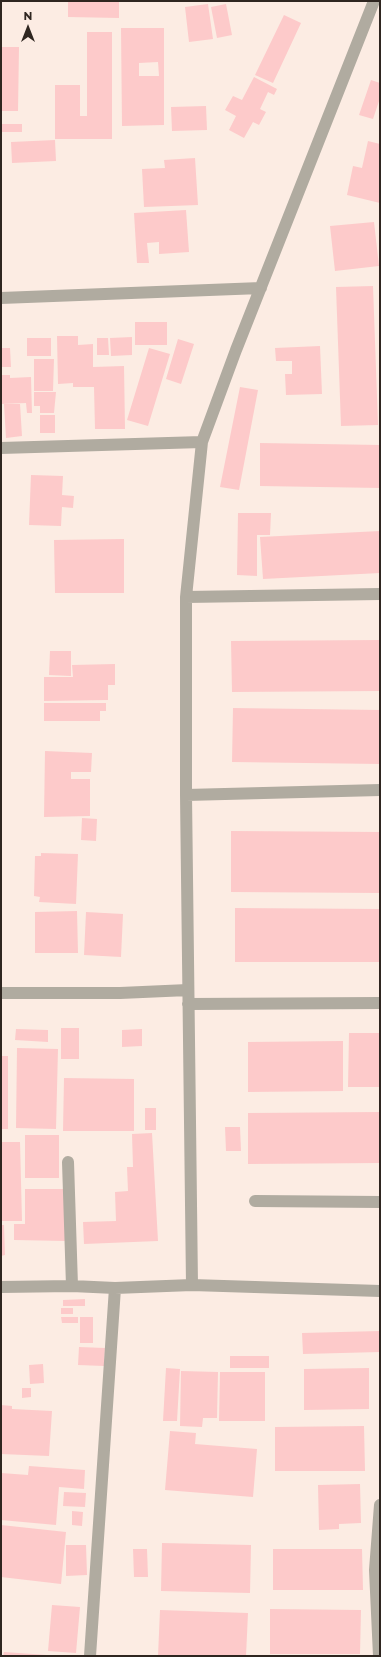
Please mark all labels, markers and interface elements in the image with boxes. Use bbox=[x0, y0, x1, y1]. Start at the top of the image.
north arrow bbox=[8, 8, 48, 48]
text: N bbox=[24, 9, 32, 23]

